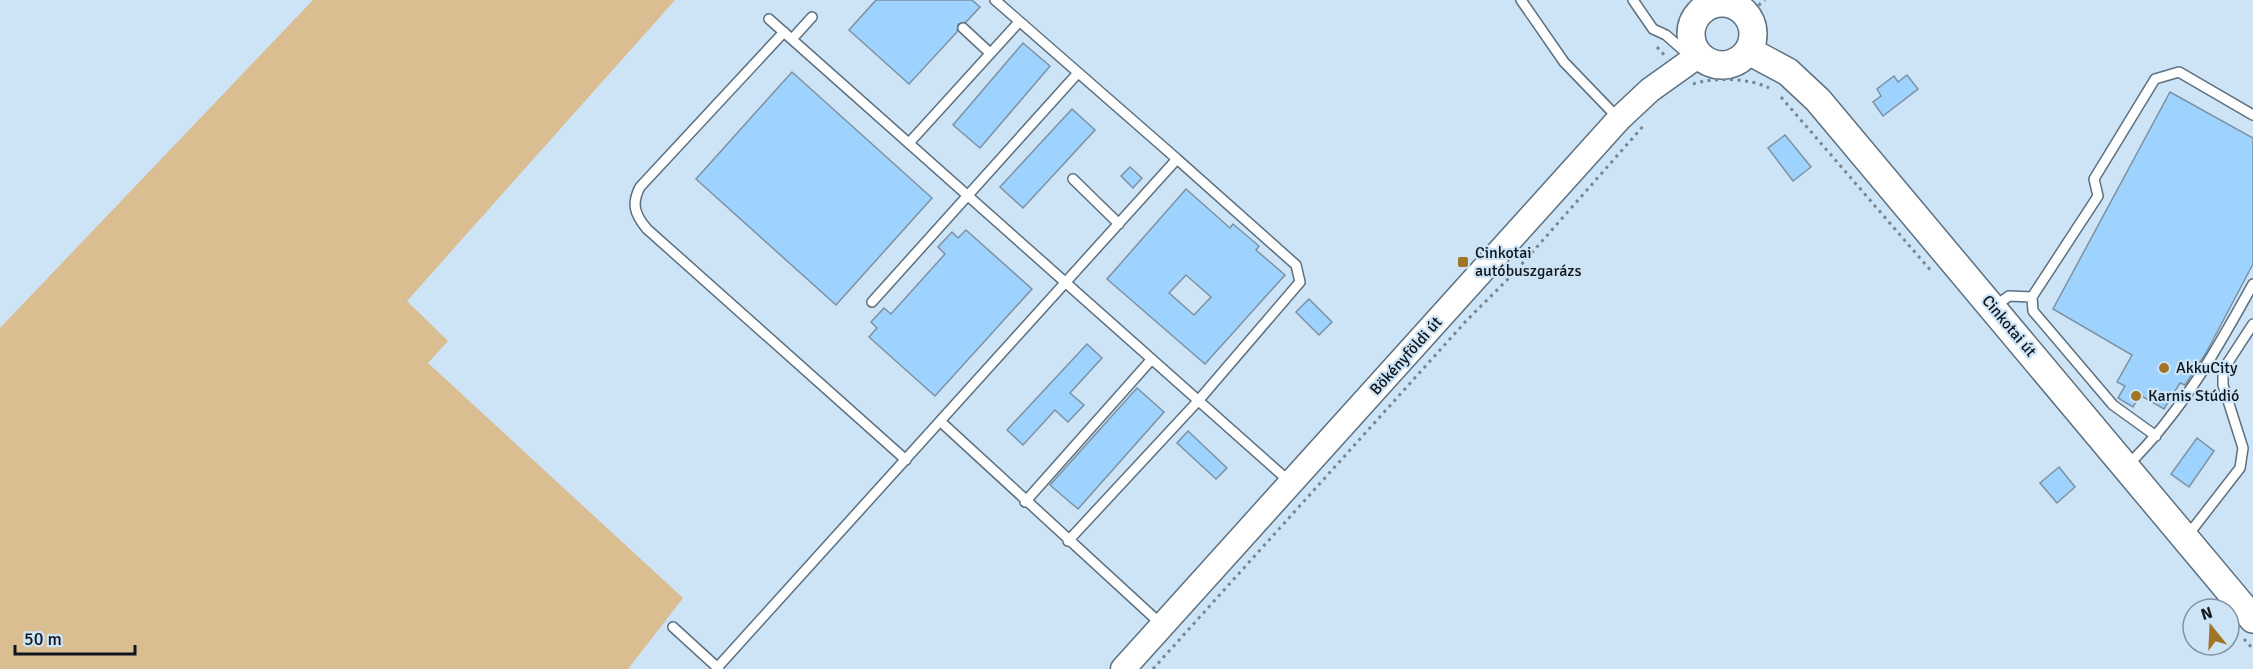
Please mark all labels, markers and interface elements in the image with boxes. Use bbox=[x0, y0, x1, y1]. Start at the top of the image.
place label: Cinkotai autóbuszgarázs bbox=[1475, 243, 1581, 281]
marker: Cinkotai autóbuszgarázs bbox=[1456, 255, 1470, 269]
street label: Cinkotai út bbox=[1977, 291, 2041, 361]
street label: Bökényföldi út bbox=[1366, 312, 1447, 399]
place label: AkkuCity bbox=[2176, 358, 2238, 378]
marker: AkkuCity bbox=[2157, 361, 2171, 375]
place label: Karnis Stúdió bbox=[2148, 386, 2239, 406]
marker: Karnis Stúdió bbox=[2129, 389, 2143, 403]
north arrow bbox=[2181, 597, 2241, 657]
text: N bbox=[2198, 602, 2215, 625]
scale bar bbox=[15, 618, 135, 656]
text: 50 m bbox=[24, 628, 62, 650]

